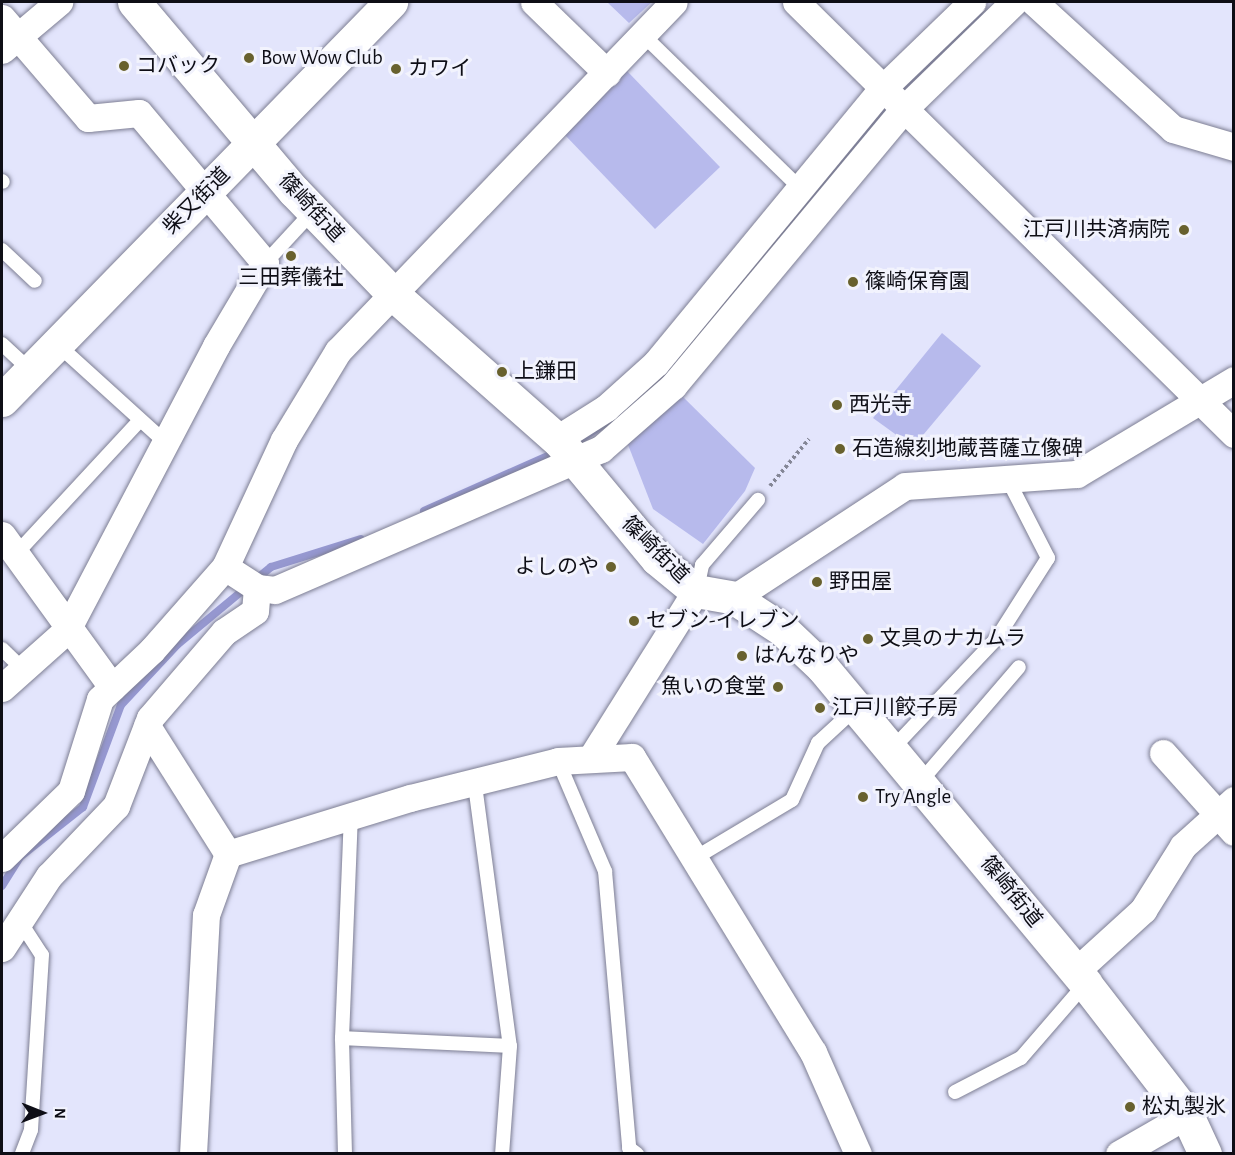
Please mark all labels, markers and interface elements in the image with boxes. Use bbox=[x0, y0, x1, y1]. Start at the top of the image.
place label: Bow Wow Club bbox=[261, 45, 383, 71]
marker: Bow Wow Club bbox=[242, 51, 256, 65]
place label: コバック bbox=[136, 53, 220, 79]
place label: カワイ bbox=[408, 56, 471, 82]
marker: コバック bbox=[117, 59, 131, 73]
marker: カワイ bbox=[389, 62, 403, 76]
street label: 柴又街道 bbox=[158, 162, 236, 240]
street label: 篠崎街道 bbox=[273, 169, 349, 247]
place label: 江戸川共済病院 bbox=[1023, 217, 1170, 243]
marker: 江戸川共済病院 bbox=[1175, 221, 1193, 239]
marker: 三田葬儀社 bbox=[284, 249, 298, 263]
place label: 三田葬儀社 bbox=[239, 265, 343, 291]
place label: 篠崎保育園 bbox=[865, 269, 970, 295]
marker: 篠崎保育園 bbox=[846, 275, 860, 289]
place label: 上鎌田 bbox=[514, 359, 577, 385]
marker: 上鎌田 bbox=[495, 365, 509, 379]
place label: 西光寺 bbox=[849, 392, 912, 418]
marker: 西光寺 bbox=[830, 398, 844, 412]
place label: 石造線刻地蔵菩薩立像碑 bbox=[852, 436, 1083, 462]
marker: 石造線刻地蔵菩薩立像碑 bbox=[833, 442, 847, 456]
street label: 篠崎街道 bbox=[616, 511, 694, 589]
place label: よしのや bbox=[515, 554, 599, 580]
marker: よしのや bbox=[604, 560, 618, 574]
place label: 野田屋 bbox=[829, 569, 892, 595]
marker: 野田屋 bbox=[810, 575, 824, 589]
place label: セブン-イレブン bbox=[646, 608, 799, 634]
marker: セブン-イレブン bbox=[627, 614, 641, 628]
place label: 文具のナカムラ bbox=[880, 626, 1027, 652]
marker: 文具のナカムラ bbox=[861, 632, 875, 646]
place label: はんなりや bbox=[754, 643, 859, 669]
marker: はんなりや bbox=[735, 649, 749, 663]
place label: 魚いの食堂 bbox=[661, 674, 766, 700]
marker: 魚いの食堂 bbox=[771, 680, 785, 694]
place label: 江戸川餃子房 bbox=[832, 695, 958, 721]
marker: 江戸川餃子房 bbox=[813, 701, 827, 715]
place label: Try Angle bbox=[875, 784, 951, 810]
marker: Try Angle bbox=[856, 790, 870, 804]
street label: 篠崎街道 bbox=[975, 851, 1047, 933]
north arrow bbox=[12, 1083, 72, 1143]
place label: 松丸製氷 bbox=[1142, 1094, 1226, 1120]
marker: 松丸製氷 bbox=[1123, 1100, 1137, 1114]
text: N bbox=[52, 1108, 68, 1119]

